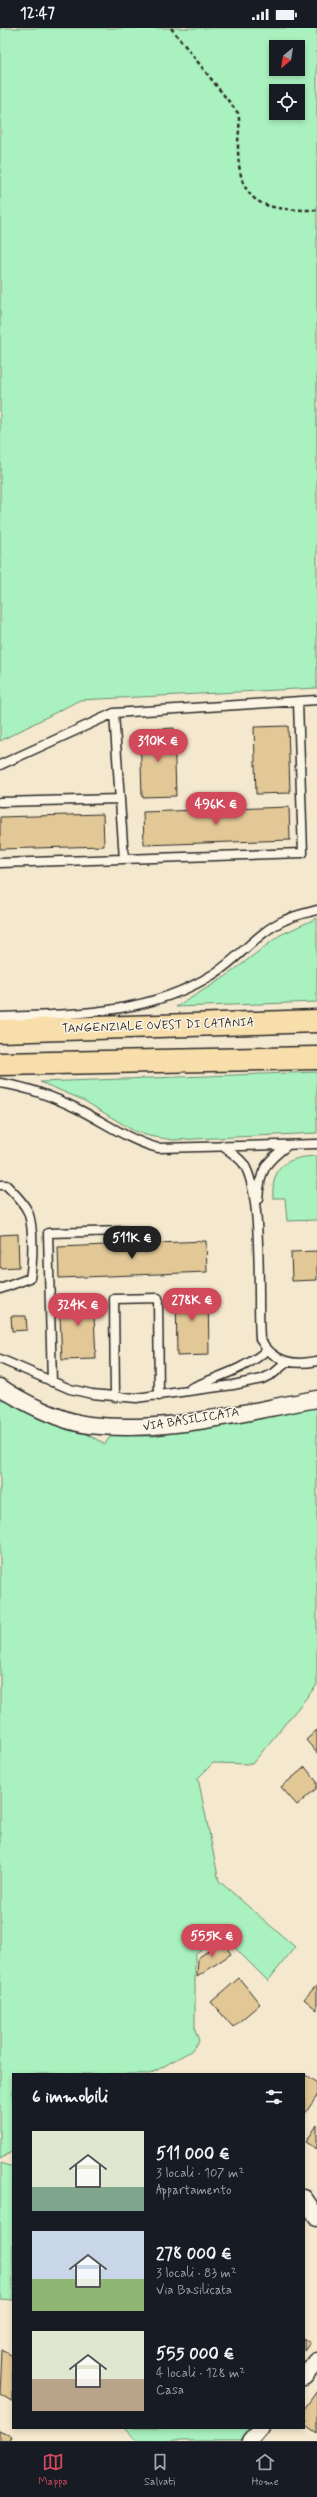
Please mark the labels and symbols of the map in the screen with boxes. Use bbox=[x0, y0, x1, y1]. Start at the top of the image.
north arrow bbox=[269, 40, 305, 76]
pin: 310K € bbox=[125, 729, 191, 763]
pin: 496K € bbox=[183, 792, 249, 826]
street label: TANGENZIALE OVEST DI CATANIA bbox=[62, 1015, 254, 1037]
pin: 511K € bbox=[99, 1226, 165, 1260]
pin: 278K € bbox=[159, 1288, 225, 1322]
pin: 324K € bbox=[45, 1293, 111, 1327]
street label: VIA BASILICATA bbox=[142, 1404, 240, 1436]
pin: 555K € bbox=[179, 1924, 245, 1958]

